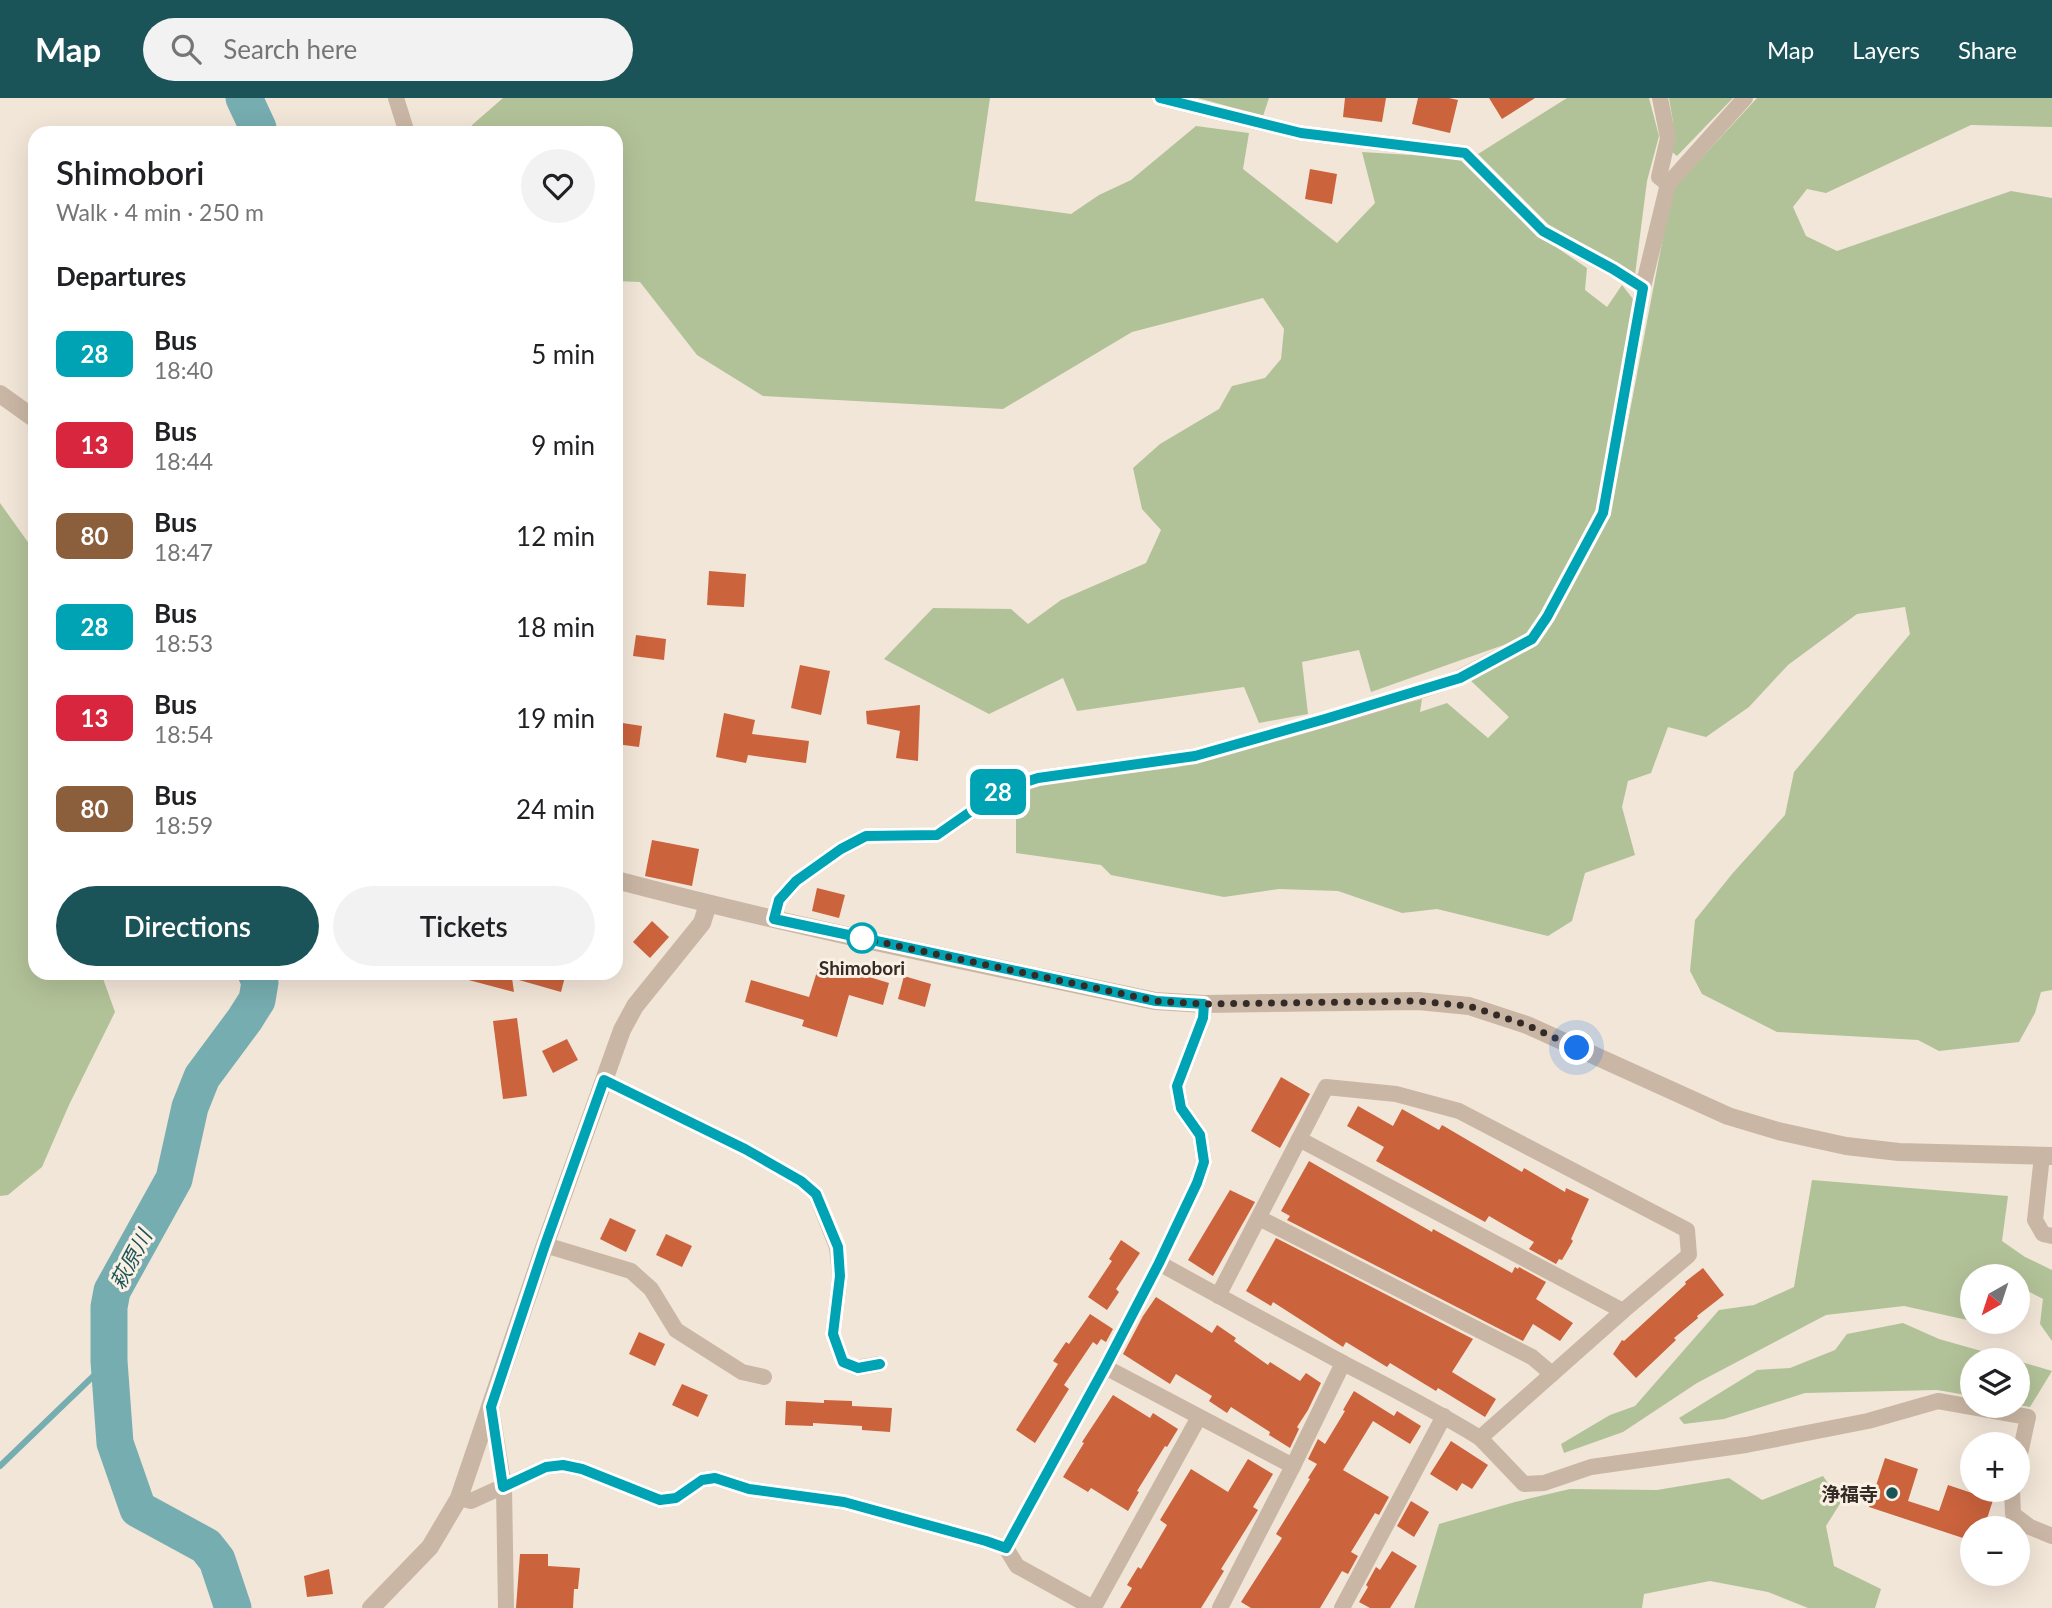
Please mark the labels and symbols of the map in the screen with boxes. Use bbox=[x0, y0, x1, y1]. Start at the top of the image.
line badge: 28 bbox=[967, 769, 1030, 815]
marker: Shimobori bbox=[847, 923, 877, 953]
place label: Shimobori bbox=[819, 956, 905, 979]
your location bbox=[1559, 1030, 1594, 1065]
water label: 萩原川 bbox=[104, 1224, 157, 1293]
north arrow bbox=[1960, 1264, 2030, 1334]
place label: 浄福寺 bbox=[1821, 1482, 1878, 1505]
marker: 浄福寺 bbox=[1884, 1485, 1900, 1501]

